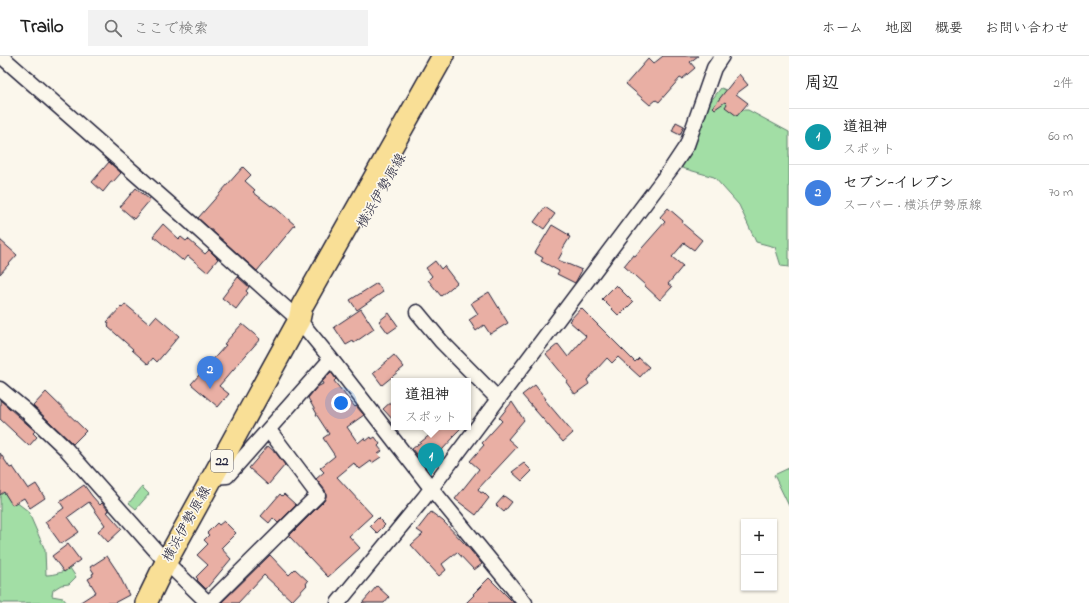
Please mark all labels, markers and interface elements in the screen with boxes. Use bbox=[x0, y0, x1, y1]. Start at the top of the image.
search box bbox=[88, 10, 368, 46]
text: Trailo bbox=[20, 14, 64, 41]
icon: search bbox=[102, 17, 124, 39]
text: ここで検索 bbox=[134, 18, 209, 40]
text: ホーム bbox=[822, 18, 863, 39]
text: 地図 bbox=[885, 18, 913, 39]
text: 概要 bbox=[935, 18, 963, 39]
text: お問い合わせ bbox=[985, 18, 1069, 39]
text: 周辺 bbox=[805, 71, 839, 96]
text: 2件 bbox=[1054, 74, 1073, 93]
text: 道祖神 bbox=[843, 116, 888, 138]
text: 1 bbox=[816, 127, 820, 146]
text: 60 m bbox=[1048, 127, 1073, 146]
text: スポット bbox=[843, 140, 895, 159]
street label: 横浜伊勢原線 bbox=[352, 149, 412, 233]
text: セブン-イレブン bbox=[843, 172, 954, 194]
text: 2 bbox=[815, 183, 821, 202]
text: 70 m bbox=[1049, 183, 1073, 202]
text: スーパー · 横浜伊勢原線 bbox=[843, 196, 982, 215]
pin: 2 bbox=[197, 356, 223, 389]
popup bbox=[391, 378, 471, 430]
text: 道祖神 bbox=[405, 384, 450, 406]
your location bbox=[331, 393, 351, 413]
text: スポット bbox=[405, 408, 457, 427]
pin: 1 bbox=[418, 443, 444, 476]
road number: 22 bbox=[211, 450, 233, 472]
street label: 横浜伊勢原線 bbox=[157, 482, 217, 566]
map controls bbox=[741, 519, 777, 591]
button: + bbox=[741, 519, 777, 555]
button: − bbox=[741, 555, 777, 591]

